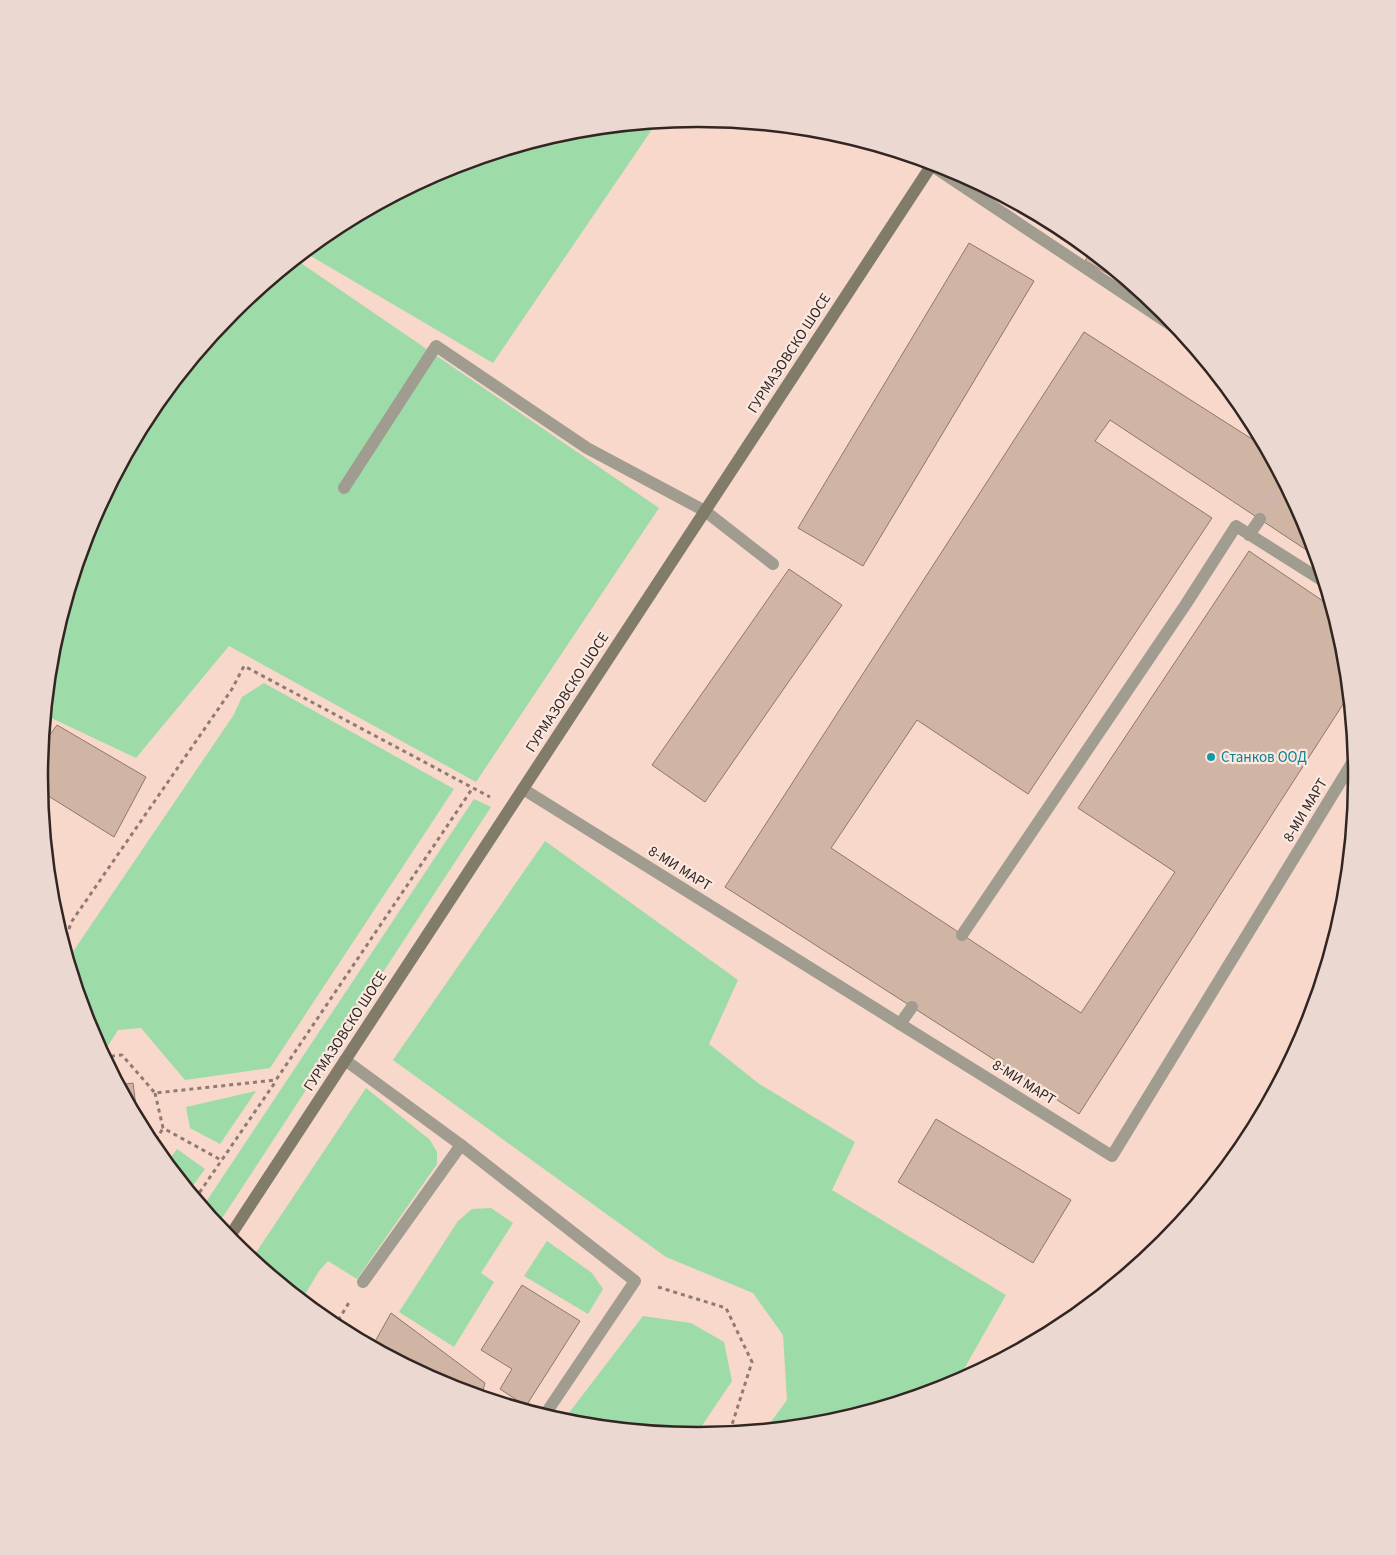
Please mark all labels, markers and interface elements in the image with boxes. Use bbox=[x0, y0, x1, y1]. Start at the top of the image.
street label: ГУРМАЗОВСКО ШОСЕ bbox=[743, 289, 836, 417]
street label: ГУРМАЗОВСКО ШОСЕ bbox=[521, 628, 614, 756]
place label: Станков ООД bbox=[1221, 747, 1307, 768]
marker: Станков ООД bbox=[1205, 751, 1217, 763]
street label: 8-МИ МАРТ bbox=[1278, 774, 1333, 846]
street label: 8-МИ МАРТ bbox=[644, 841, 715, 896]
street label: ГУРМАЗОВСКО ШОСЕ bbox=[299, 967, 392, 1095]
street label: 8-МИ МАРТ bbox=[988, 1055, 1059, 1110]

